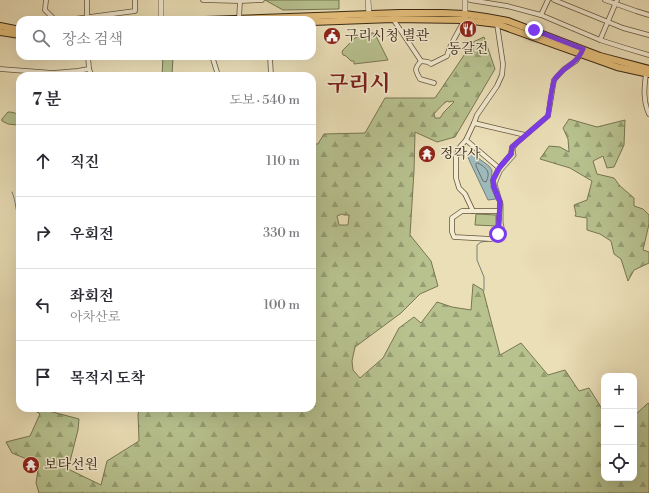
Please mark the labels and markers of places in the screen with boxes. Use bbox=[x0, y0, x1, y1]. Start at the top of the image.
restaurant icon: 동갈전 bbox=[458, 19, 478, 39]
public building icon: 구리시청 별관 bbox=[322, 26, 342, 46]
place label: 구리시청 별관 bbox=[345, 27, 430, 45]
place label: 동갈전 bbox=[448, 40, 488, 58]
temple icon: 정각사 bbox=[417, 144, 437, 164]
place label: 정각사 bbox=[440, 145, 481, 163]
temple icon: 보타선원 bbox=[21, 455, 41, 475]
place label: 보타선원 bbox=[44, 456, 98, 474]

